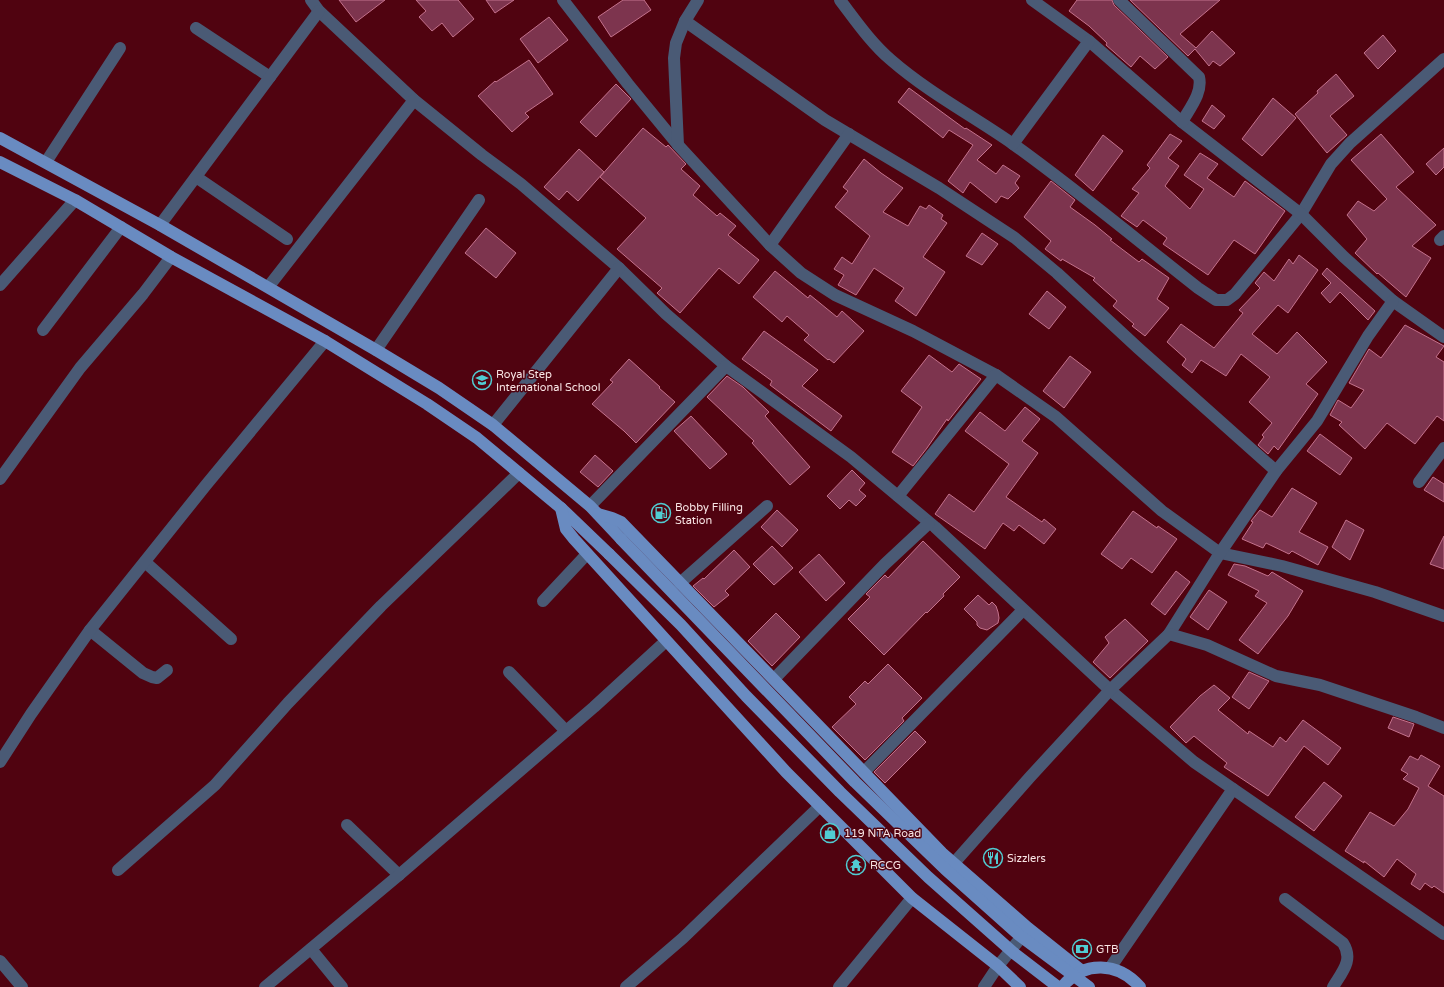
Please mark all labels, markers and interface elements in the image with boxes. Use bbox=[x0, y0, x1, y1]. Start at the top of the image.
place label: Royal Step International School bbox=[496, 368, 600, 394]
school or university icon: Royal Step International School bbox=[471, 369, 493, 391]
place label: Bobby Filling Station bbox=[675, 501, 743, 527]
fuel station icon: Bobby Filling Station bbox=[650, 502, 672, 524]
shop icon: 119 NTA Road bbox=[819, 822, 841, 844]
place label: 119 NTA Road bbox=[844, 827, 921, 840]
restaurant icon: Sizzlers bbox=[982, 847, 1004, 869]
place label: Sizzlers bbox=[1007, 852, 1046, 865]
temple icon: RCCG bbox=[845, 854, 867, 876]
place label: RCCG bbox=[870, 859, 901, 872]
bank icon: GTB bbox=[1071, 938, 1093, 960]
place label: GTB bbox=[1096, 943, 1119, 956]

